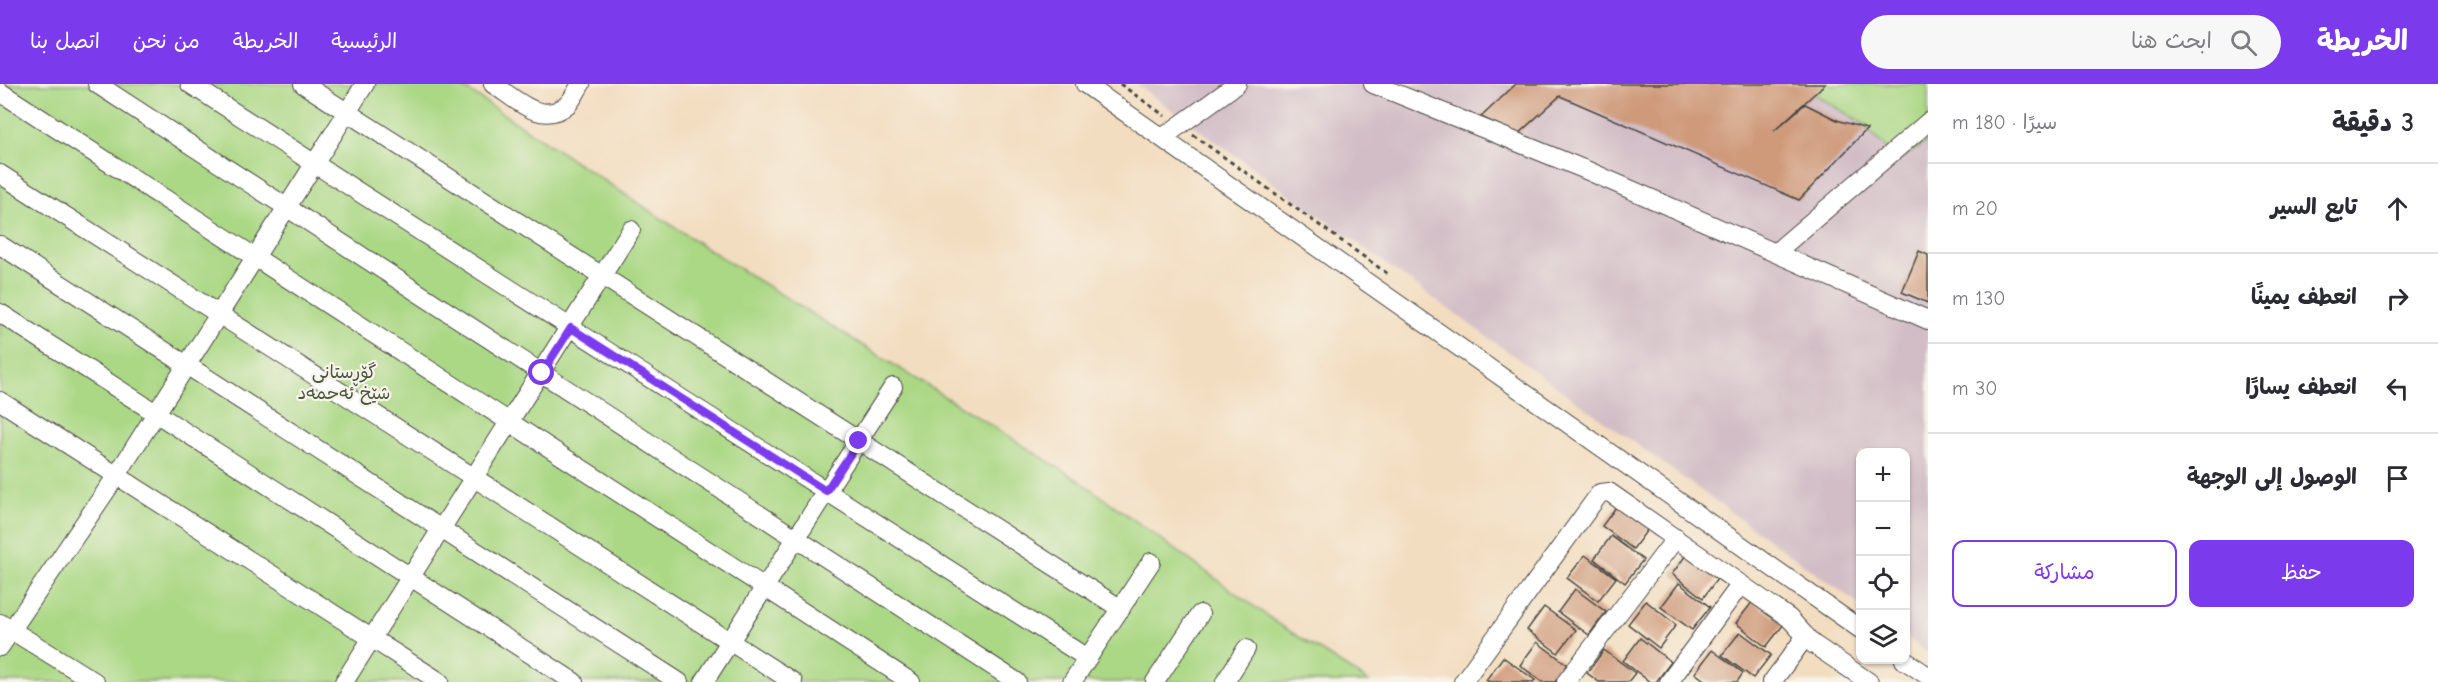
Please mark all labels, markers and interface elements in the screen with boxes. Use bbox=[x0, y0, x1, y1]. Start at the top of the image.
search box bbox=[1861, 15, 2281, 69]
text: الخريطة bbox=[2317, 25, 2408, 57]
icon: search bbox=[2227, 26, 2260, 59]
text: ابحث هنا bbox=[2131, 28, 2212, 54]
text: اتصل بنا bbox=[30, 29, 100, 53]
text: من نحن bbox=[133, 29, 200, 53]
text: الخريطة bbox=[233, 29, 298, 53]
text: الرئيسية bbox=[331, 29, 397, 53]
text: 3 دقيقة bbox=[2332, 108, 2414, 138]
text: سيرًا · 180 m bbox=[1952, 111, 2057, 134]
icon: ahead bbox=[2381, 192, 2414, 225]
text: تابع السير bbox=[2271, 194, 2357, 220]
text: 20 m bbox=[1952, 197, 1998, 220]
icon: right bbox=[2381, 282, 2414, 315]
text: انعطف يمينًا bbox=[2251, 284, 2357, 310]
text: 130 m bbox=[1952, 287, 2005, 310]
route start bbox=[528, 359, 554, 385]
park label: گۆڕستانی شێخ ئەحمەد bbox=[297, 362, 391, 405]
icon: left bbox=[2381, 372, 2414, 405]
text: انعطف يسارًا bbox=[2245, 374, 2357, 400]
text: 30 m bbox=[1952, 377, 1998, 400]
route end bbox=[845, 427, 871, 453]
map controls bbox=[1856, 448, 1910, 664]
button: + bbox=[1856, 448, 1910, 502]
icon: arrive bbox=[2381, 462, 2414, 495]
text: الوصول إلى الوجهة bbox=[2187, 464, 2357, 490]
button: − bbox=[1856, 502, 1910, 556]
button: مشاركة bbox=[1952, 540, 2177, 607]
button: حفظ bbox=[2189, 540, 2414, 607]
button: locate bbox=[1856, 556, 1910, 610]
button: layers bbox=[1856, 610, 1910, 664]

